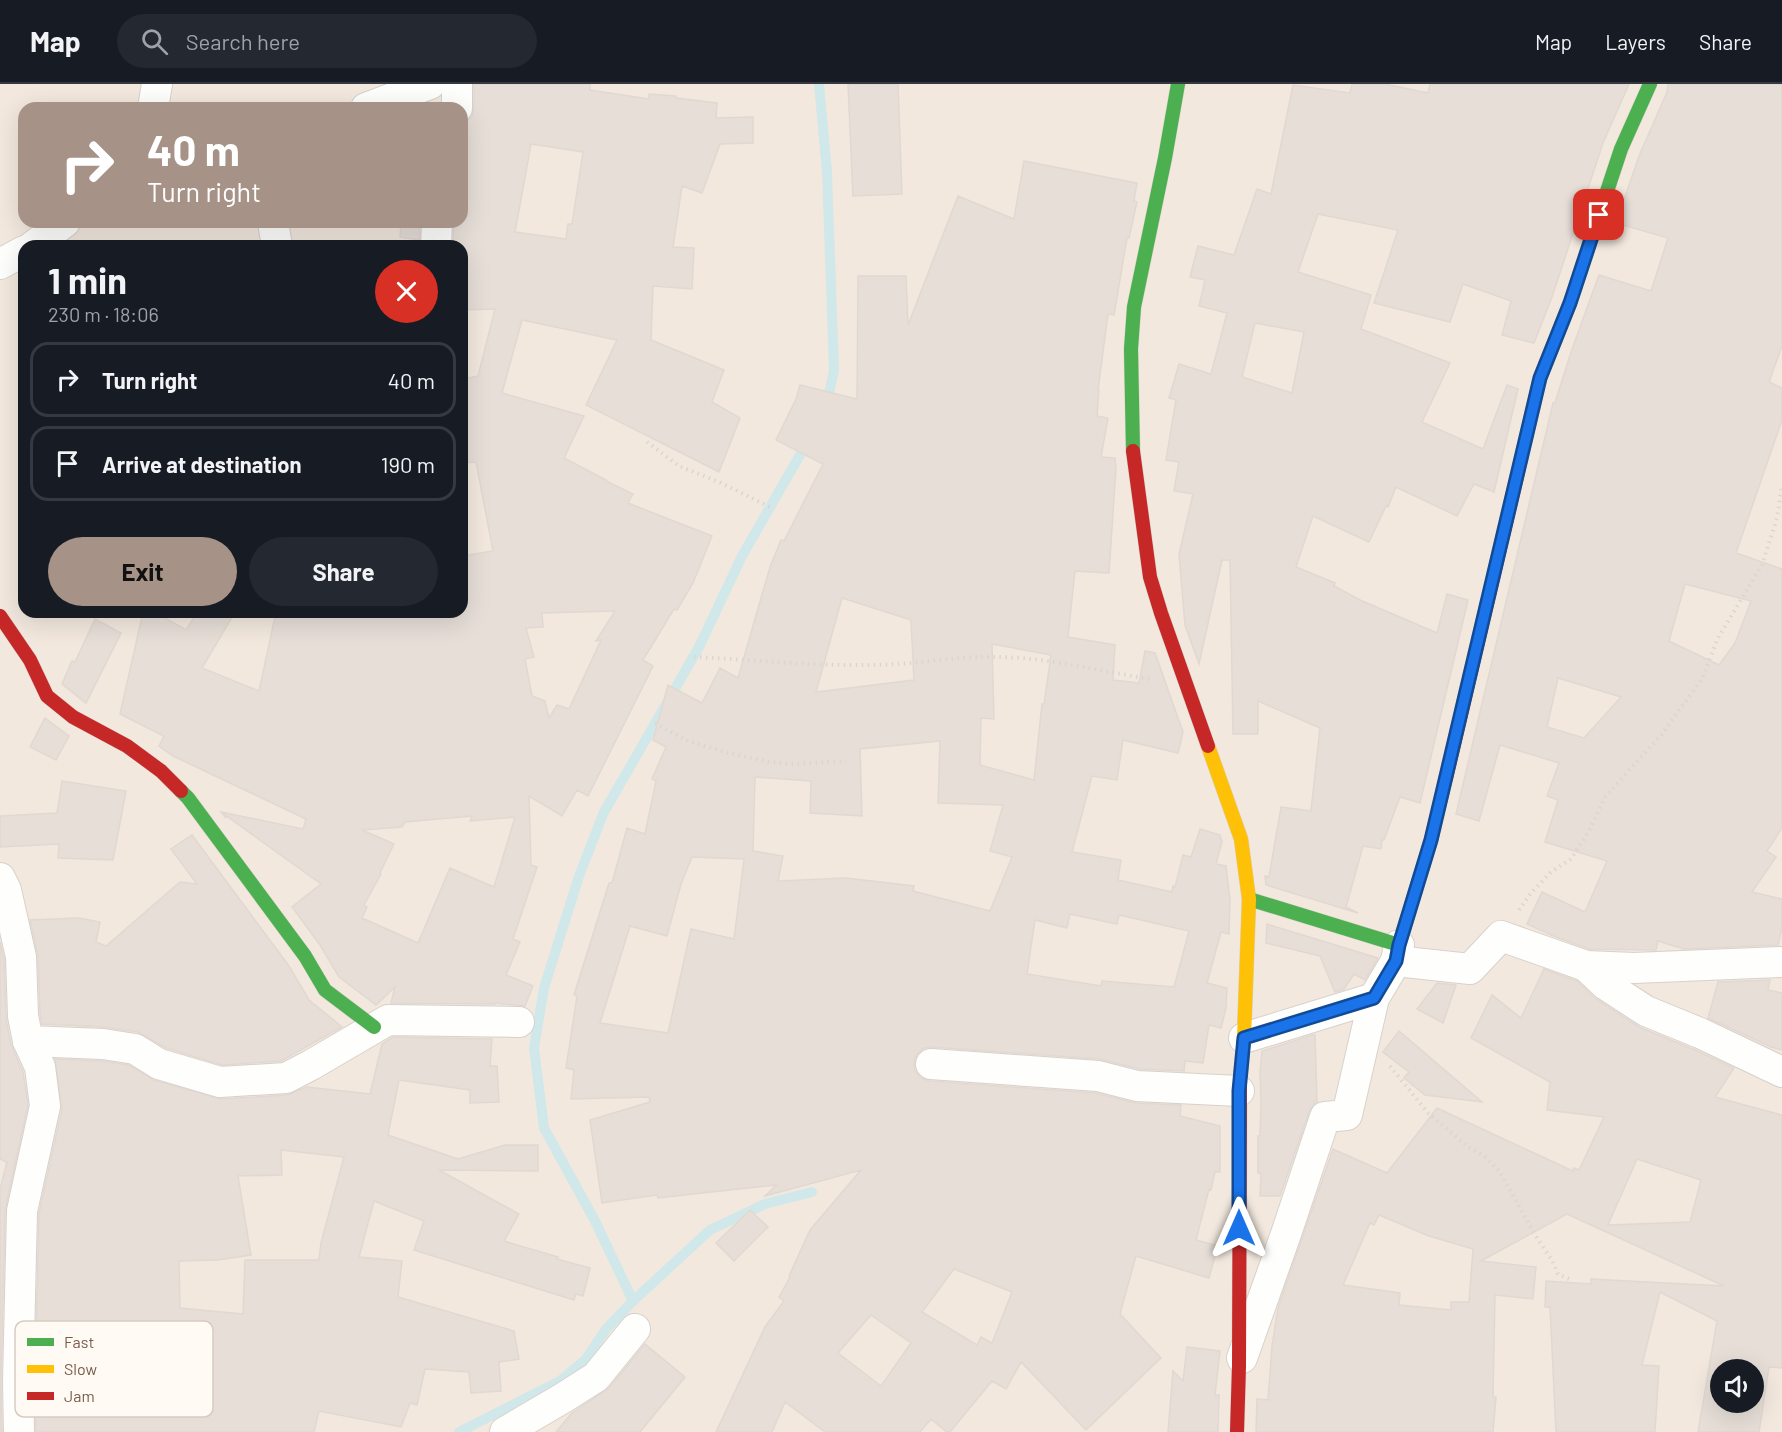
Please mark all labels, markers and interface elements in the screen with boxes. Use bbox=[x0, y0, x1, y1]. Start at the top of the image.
search box bbox=[117, 14, 537, 68]
text: Map bbox=[30, 24, 81, 58]
icon: search bbox=[138, 25, 171, 58]
text: Search here bbox=[186, 28, 300, 54]
text: Map bbox=[1535, 29, 1572, 54]
text: Layers bbox=[1605, 29, 1666, 54]
text: Share bbox=[1699, 29, 1752, 54]
text: 40 m bbox=[147, 124, 240, 174]
icon: right bbox=[48, 126, 126, 204]
text: Turn right bbox=[147, 175, 261, 207]
pin bbox=[1573, 189, 1624, 240]
icon: arrive bbox=[1582, 198, 1615, 231]
text: 1 min bbox=[48, 258, 127, 301]
button: close bbox=[375, 260, 438, 323]
text: 230 m · 18:06 bbox=[48, 302, 159, 326]
icon: right bbox=[51, 363, 84, 396]
text: Turn right bbox=[102, 367, 197, 393]
text: 40 m bbox=[388, 367, 435, 393]
icon: arrive bbox=[51, 447, 84, 480]
text: Arrive at destination bbox=[102, 451, 301, 477]
text: 190 m bbox=[381, 451, 435, 477]
button: Exit bbox=[48, 537, 237, 606]
button: Share bbox=[249, 537, 438, 606]
position arrow bbox=[1207, 1196, 1271, 1260]
legend bbox=[15, 1321, 213, 1417]
text: Fast bbox=[64, 1332, 94, 1351]
text: Slow bbox=[64, 1359, 97, 1378]
map controls bbox=[1710, 1359, 1764, 1413]
button: sound bbox=[1710, 1359, 1764, 1413]
text: Jam bbox=[64, 1386, 95, 1405]

